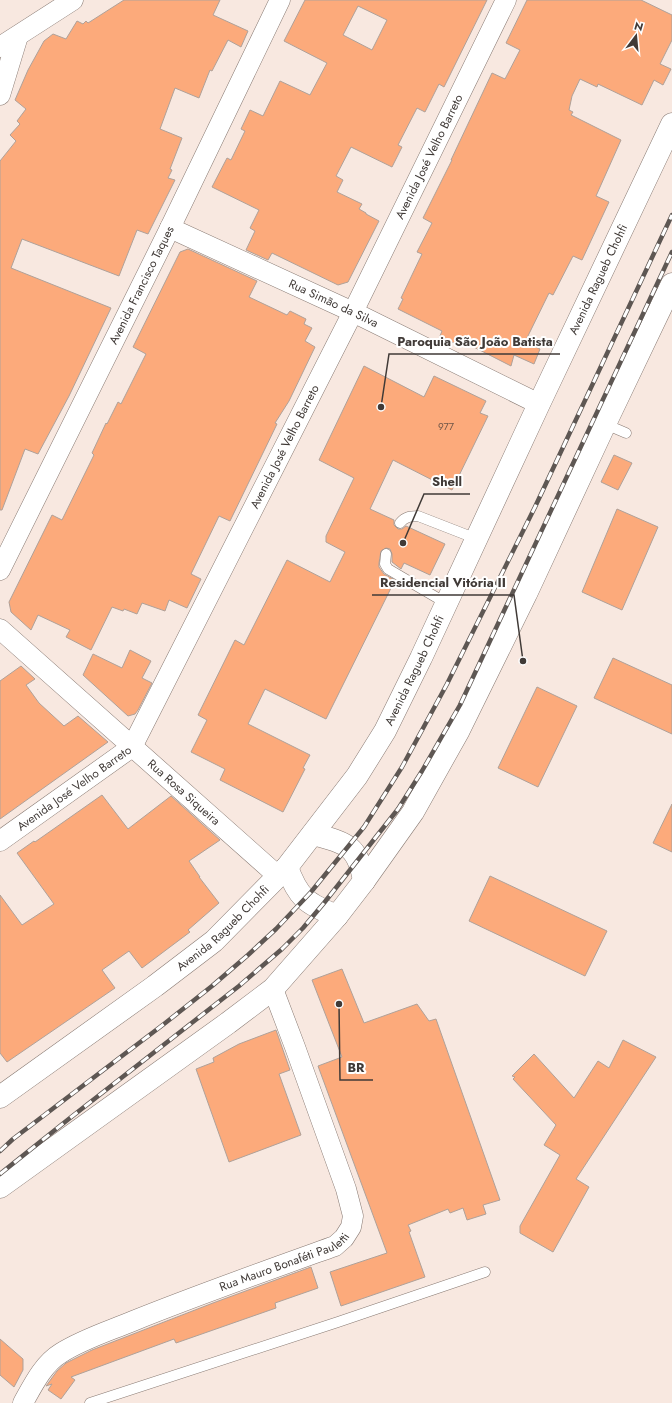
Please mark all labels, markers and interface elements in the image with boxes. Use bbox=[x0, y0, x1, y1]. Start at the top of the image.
north arrow bbox=[616, 16, 656, 56]
text: N bbox=[632, 17, 645, 35]
street label: Avenida José Velho Barreto bbox=[391, 91, 468, 222]
street label: Avenida Ragueb Chohfi bbox=[564, 221, 632, 338]
street label: Avenida Francisco Taques bbox=[104, 223, 179, 348]
street label: Rua Simão da Silva bbox=[286, 275, 382, 332]
callout: Paroquia São João Batista bbox=[389, 329, 560, 354]
text: Paroquia São João Batista bbox=[397, 332, 553, 351]
street label: Avenida José Velho Barreto bbox=[246, 381, 324, 512]
house number: 977 bbox=[438, 419, 455, 434]
callout: Shell bbox=[424, 469, 470, 494]
text: Shell bbox=[432, 472, 462, 491]
callout: Residencial Vitória II bbox=[372, 570, 514, 595]
text: Residencial Vitória II bbox=[380, 573, 506, 592]
street label: Avenida Ragueb Chohfi bbox=[380, 612, 449, 729]
street label: Avenida José Velho Barreto bbox=[13, 741, 135, 835]
street label: Rua Rosa Siqueira bbox=[144, 755, 224, 830]
street label: Avenida Ragueb Chohfi bbox=[173, 881, 273, 976]
callout: BR bbox=[340, 1055, 373, 1080]
text: BR bbox=[347, 1058, 365, 1077]
street label: Rua Mauro Bonaféti Pauletti bbox=[217, 1229, 354, 1296]

